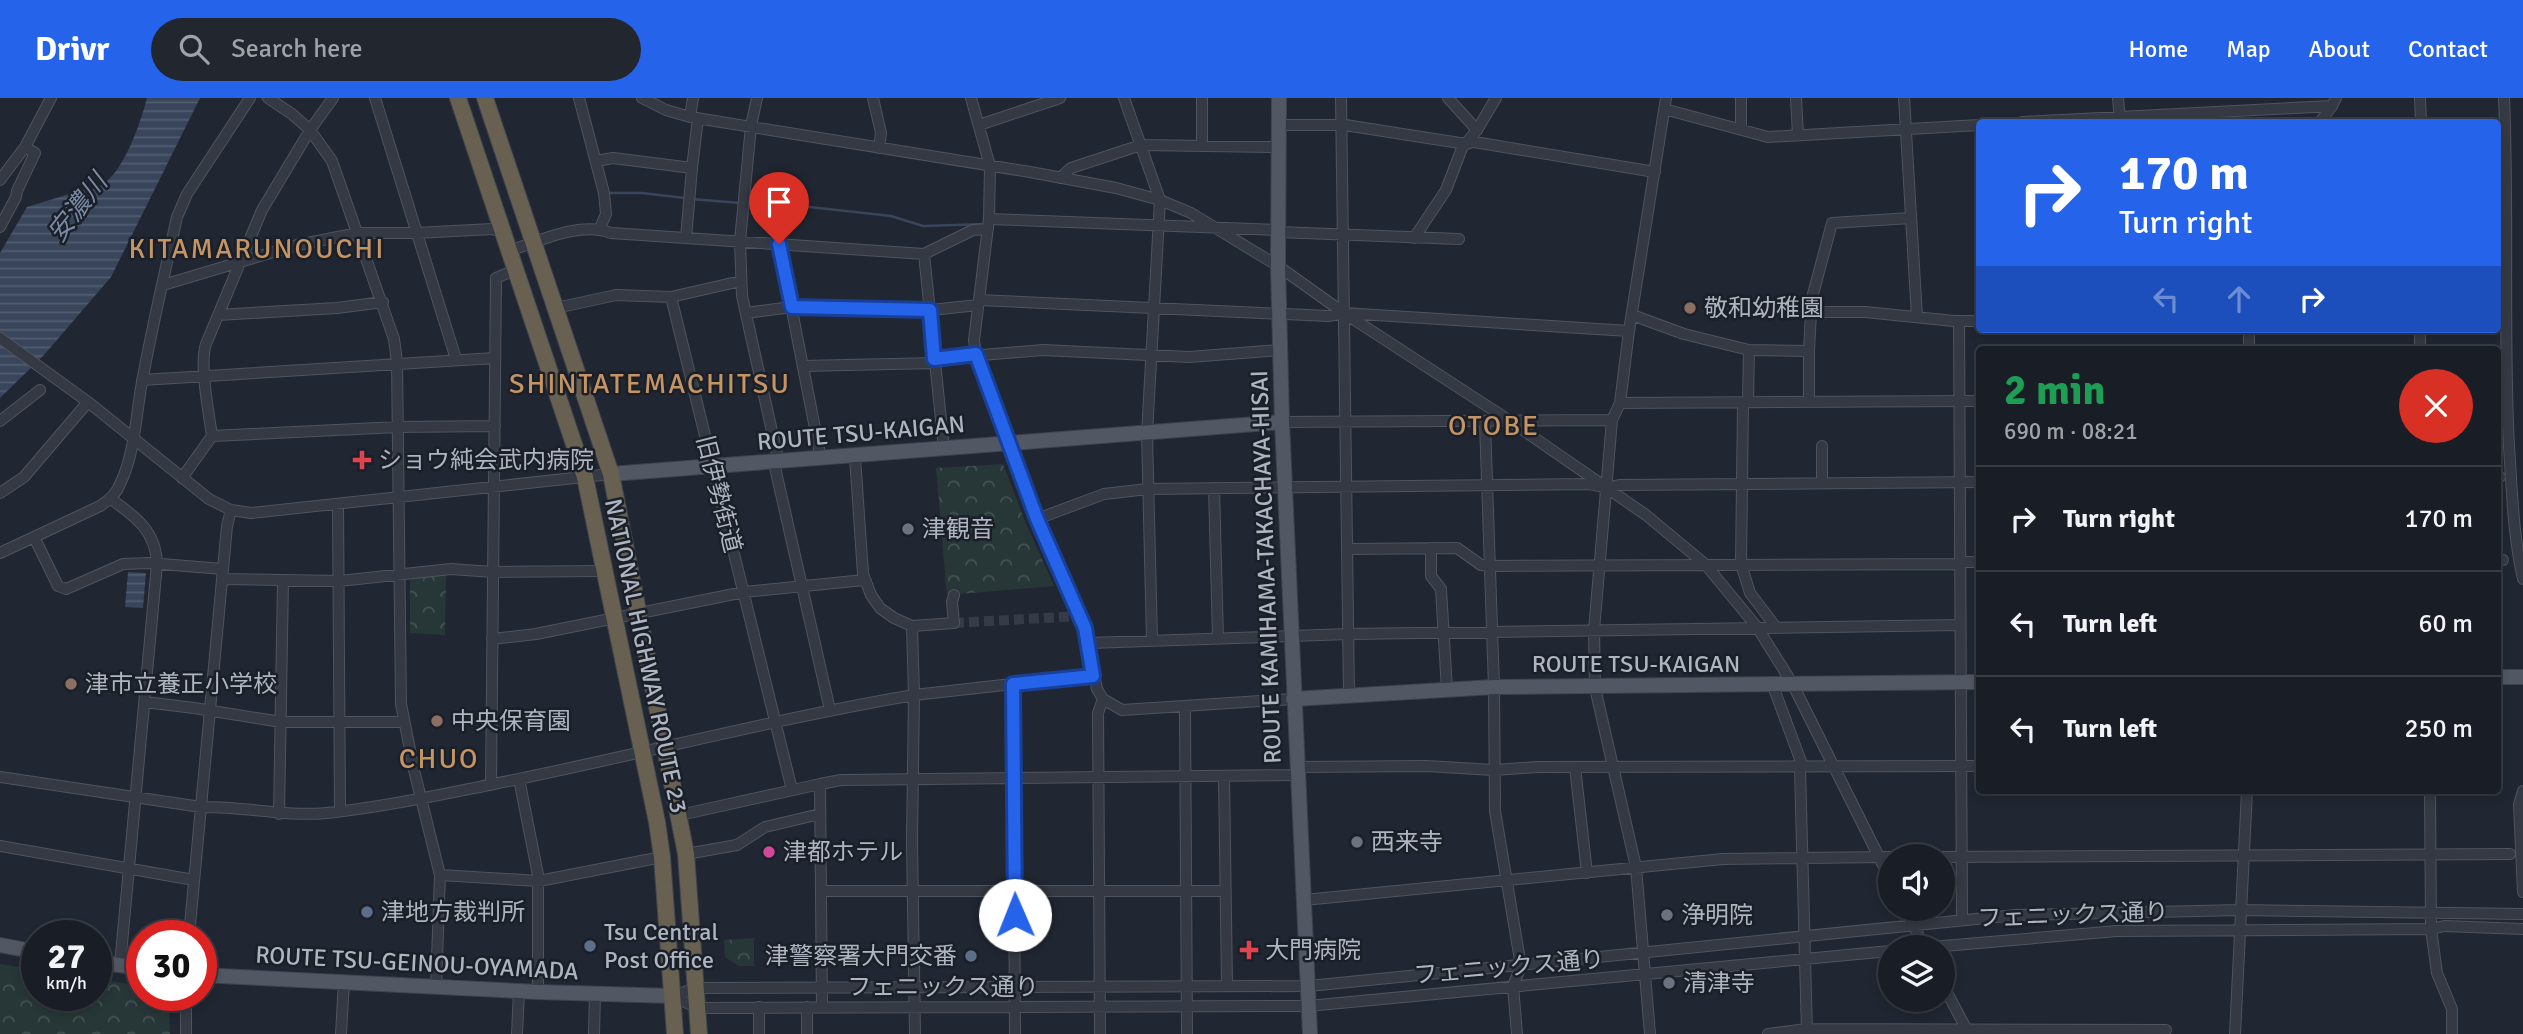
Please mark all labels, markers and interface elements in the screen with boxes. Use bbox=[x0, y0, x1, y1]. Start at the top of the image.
search box bbox=[151, 18, 641, 81]
text: Drivr bbox=[35, 29, 109, 70]
icon: search bbox=[175, 30, 213, 68]
text: Search here bbox=[231, 33, 362, 65]
text: Home bbox=[2128, 34, 2188, 64]
text: Map bbox=[2226, 34, 2271, 64]
text: About bbox=[2309, 34, 2370, 64]
text: Contact bbox=[2408, 34, 2488, 64]
text: 170 m bbox=[2119, 143, 2249, 203]
icon: right bbox=[2004, 147, 2095, 238]
water label: 安濃川 bbox=[41, 165, 116, 249]
pin bbox=[749, 172, 809, 244]
icon: arrive bbox=[760, 183, 798, 221]
text: Turn right bbox=[2119, 203, 2252, 242]
district label: KITAMARUNOUCHI bbox=[129, 232, 385, 266]
icon: left bbox=[2147, 280, 2185, 318]
icon: ahead bbox=[2220, 280, 2258, 318]
icon: right bbox=[2293, 280, 2331, 318]
place label: 敬和幼稚園 bbox=[1704, 293, 1824, 323]
marker: 敬和幼稚園 bbox=[1682, 300, 1698, 316]
text: 2 min bbox=[2004, 365, 2105, 416]
district label: SHINTATEMACHITSU bbox=[509, 367, 791, 401]
button: close bbox=[2399, 369, 2473, 443]
street label: ROUTE KAMIHAMA-TAKACHAYA-HISAI bbox=[1244, 370, 1288, 764]
street label: ROUTE TSU-KAIGAN bbox=[756, 409, 966, 457]
district label: OTOBE bbox=[1448, 409, 1540, 443]
text: 690 m · 08:21 bbox=[2004, 417, 2138, 446]
street label: 旧伊勢街道 bbox=[690, 432, 748, 556]
place label: ショウ純会武内病院 bbox=[378, 445, 594, 475]
marker: ショウ純会武内病院 bbox=[352, 450, 372, 470]
street label: NATIONAL HIGHWAY ROUTE 23 bbox=[598, 496, 694, 816]
icon: right bbox=[2004, 500, 2042, 538]
text: Turn right bbox=[2063, 503, 2175, 535]
text: 170 m bbox=[2404, 503, 2473, 535]
place label: 津観音 bbox=[922, 514, 994, 544]
marker: 津観音 bbox=[900, 521, 916, 537]
icon: left bbox=[2004, 605, 2042, 643]
text: Turn left bbox=[2063, 608, 2157, 640]
text: 60 m bbox=[2418, 608, 2473, 640]
street label: ROUTE TSU-KAIGAN bbox=[1532, 649, 1740, 679]
place label: 津市立養正小学校 bbox=[85, 669, 277, 699]
marker: 津市立養正小学校 bbox=[63, 676, 79, 692]
place label: 中央保育園 bbox=[451, 706, 571, 736]
icon: left bbox=[2004, 710, 2042, 748]
marker: 中央保育園 bbox=[429, 713, 445, 729]
text: Turn left bbox=[2063, 713, 2157, 745]
text: 250 m bbox=[2404, 713, 2473, 745]
district label: CHUO bbox=[399, 742, 479, 776]
place label: 西来寺 bbox=[1371, 827, 1443, 857]
marker: 西来寺 bbox=[1349, 834, 1365, 850]
place label: 津都ホテル bbox=[783, 837, 903, 867]
marker: 津都ホテル bbox=[761, 844, 777, 860]
map controls bbox=[1878, 844, 1955, 1012]
button: sound bbox=[1878, 844, 1955, 921]
position arrow bbox=[978, 878, 1052, 952]
place label: 津地方裁判所 bbox=[381, 897, 525, 927]
street label: フェニックス通り bbox=[1977, 897, 2169, 933]
place label: 浄明院 bbox=[1681, 900, 1753, 930]
marker: 津地方裁判所 bbox=[359, 904, 375, 920]
marker: 浄明院 bbox=[1659, 907, 1675, 923]
place label: Tsu Central Post Office bbox=[604, 917, 719, 975]
speed limit sign: 30 bbox=[126, 920, 217, 1011]
text: 27 bbox=[48, 935, 85, 978]
place label: 大門病院 bbox=[1265, 935, 1361, 965]
button: layers bbox=[1878, 935, 1955, 1012]
marker: Tsu Central Post Office bbox=[582, 938, 598, 954]
street label: ROUTE TSU-GEINOU-OYAMADA bbox=[255, 940, 580, 986]
marker: 大門病院 bbox=[1239, 940, 1259, 960]
place label: 津警察署大門交番 bbox=[765, 941, 957, 971]
street label: フェニックス通り bbox=[1412, 944, 1606, 990]
marker: 津警察署大門交番 bbox=[963, 948, 979, 964]
place label: 清津寺 bbox=[1683, 968, 1755, 998]
text: km/h bbox=[46, 972, 87, 994]
street label: フェニックス通り bbox=[847, 972, 1039, 1002]
marker: 清津寺 bbox=[1661, 975, 1677, 991]

